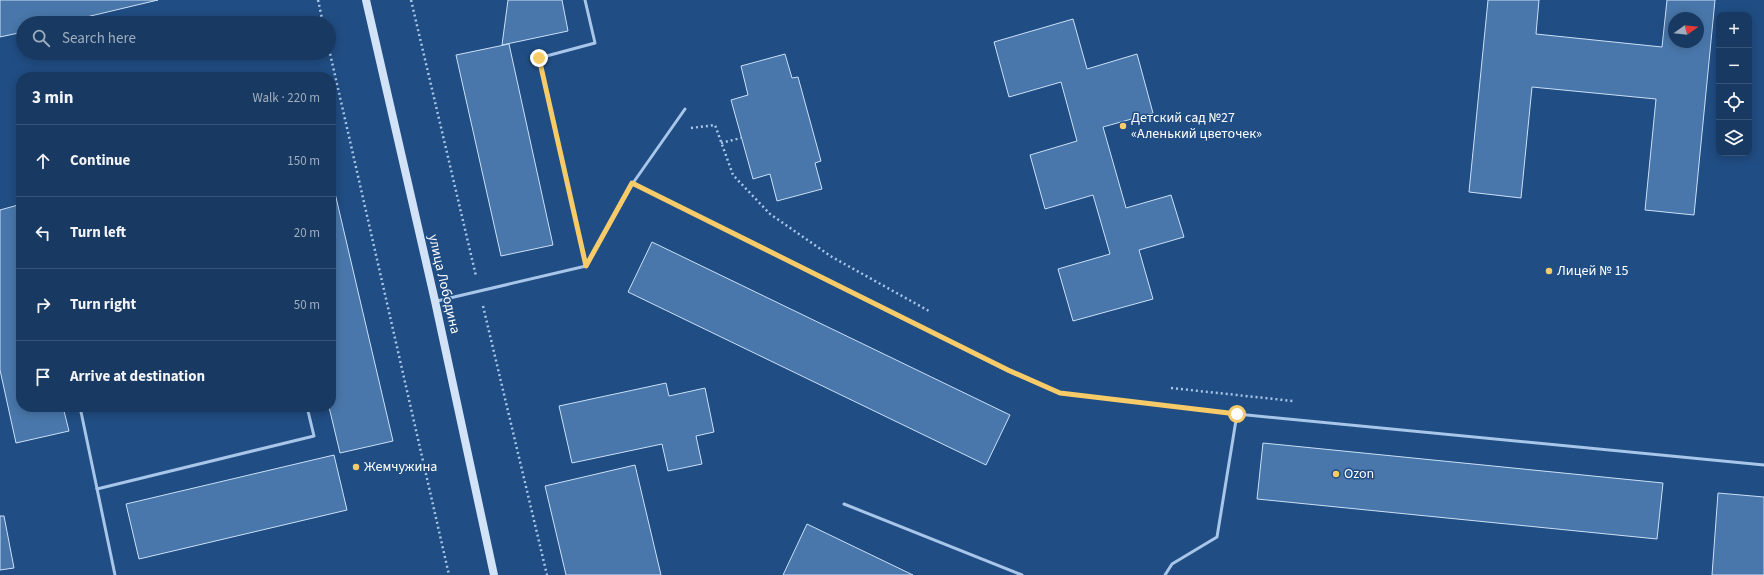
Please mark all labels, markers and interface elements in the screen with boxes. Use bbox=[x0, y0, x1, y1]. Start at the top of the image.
north arrow bbox=[1668, 12, 1704, 48]
map controls bbox=[1716, 12, 1752, 156]
button: + bbox=[1716, 12, 1752, 48]
search box bbox=[16, 16, 336, 60]
icon: search bbox=[30, 27, 52, 49]
text: Search here bbox=[62, 28, 136, 49]
button: − bbox=[1716, 48, 1752, 84]
route end bbox=[530, 49, 548, 67]
button: locate bbox=[1716, 84, 1752, 120]
text: 3 min bbox=[32, 86, 73, 110]
text: Walk · 220 m bbox=[252, 89, 320, 107]
place label: Детский сад №27 «Аленький цветочек» bbox=[1131, 108, 1262, 144]
button: layers bbox=[1716, 120, 1752, 156]
marker: Детский сад №27 «Аленький цветочек» bbox=[1118, 121, 1128, 131]
icon: ahead bbox=[32, 150, 54, 172]
text: Continue bbox=[70, 150, 130, 171]
text: 150 m bbox=[287, 152, 320, 170]
icon: left bbox=[32, 222, 54, 244]
text: Turn left bbox=[70, 222, 126, 243]
text: 20 m bbox=[294, 224, 320, 242]
street label: улица Лободина bbox=[423, 232, 465, 336]
place label: Лицей № 15 bbox=[1557, 261, 1628, 281]
marker: Лицей № 15 bbox=[1544, 266, 1554, 276]
icon: right bbox=[32, 294, 54, 316]
text: Turn right bbox=[70, 294, 136, 315]
text: 50 m bbox=[294, 296, 320, 314]
icon: arrive bbox=[32, 366, 54, 388]
text: Arrive at destination bbox=[70, 366, 205, 387]
route start bbox=[1228, 405, 1246, 423]
place label: Жемчужина bbox=[364, 457, 437, 477]
marker: Жемчужина bbox=[351, 462, 361, 472]
place label: Ozon bbox=[1344, 464, 1374, 484]
marker: Ozon bbox=[1331, 469, 1341, 479]

